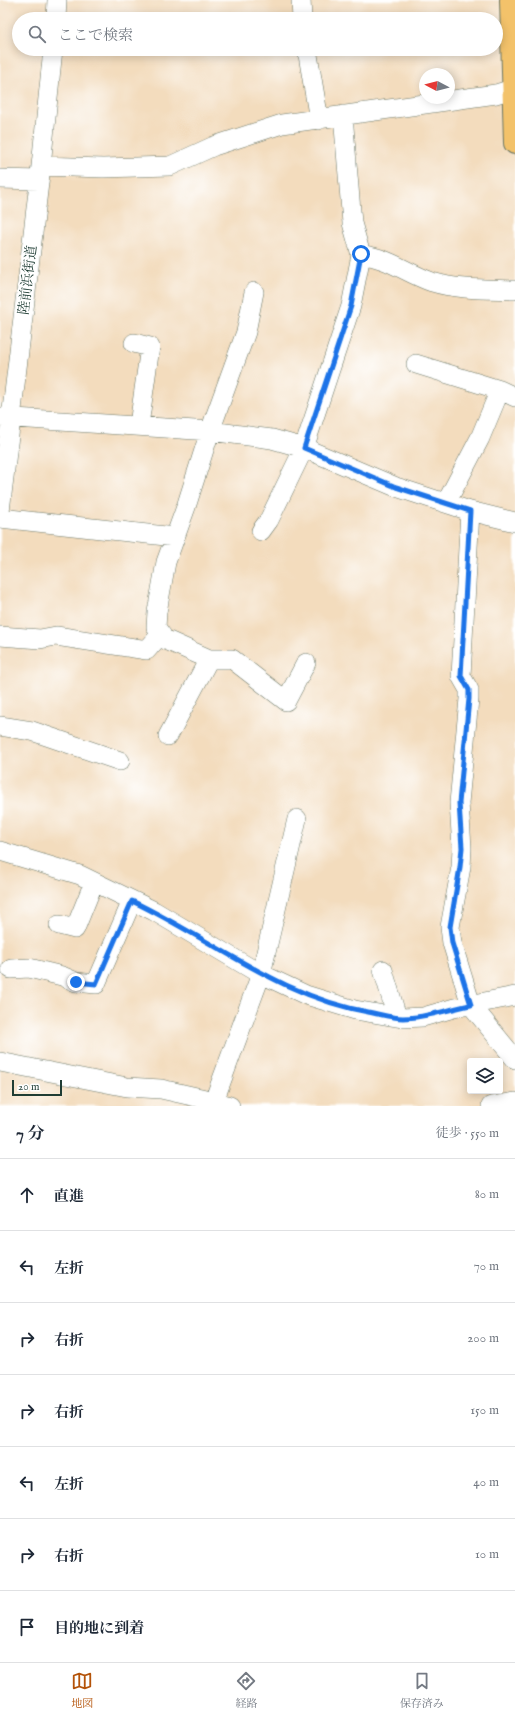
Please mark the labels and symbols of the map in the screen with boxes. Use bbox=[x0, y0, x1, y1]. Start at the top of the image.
north arrow bbox=[419, 68, 455, 104]
street label: 陸前浜街道 bbox=[15, 244, 41, 316]
route start bbox=[352, 245, 370, 263]
route end bbox=[67, 973, 85, 991]
scale bar bbox=[12, 1078, 62, 1097]

